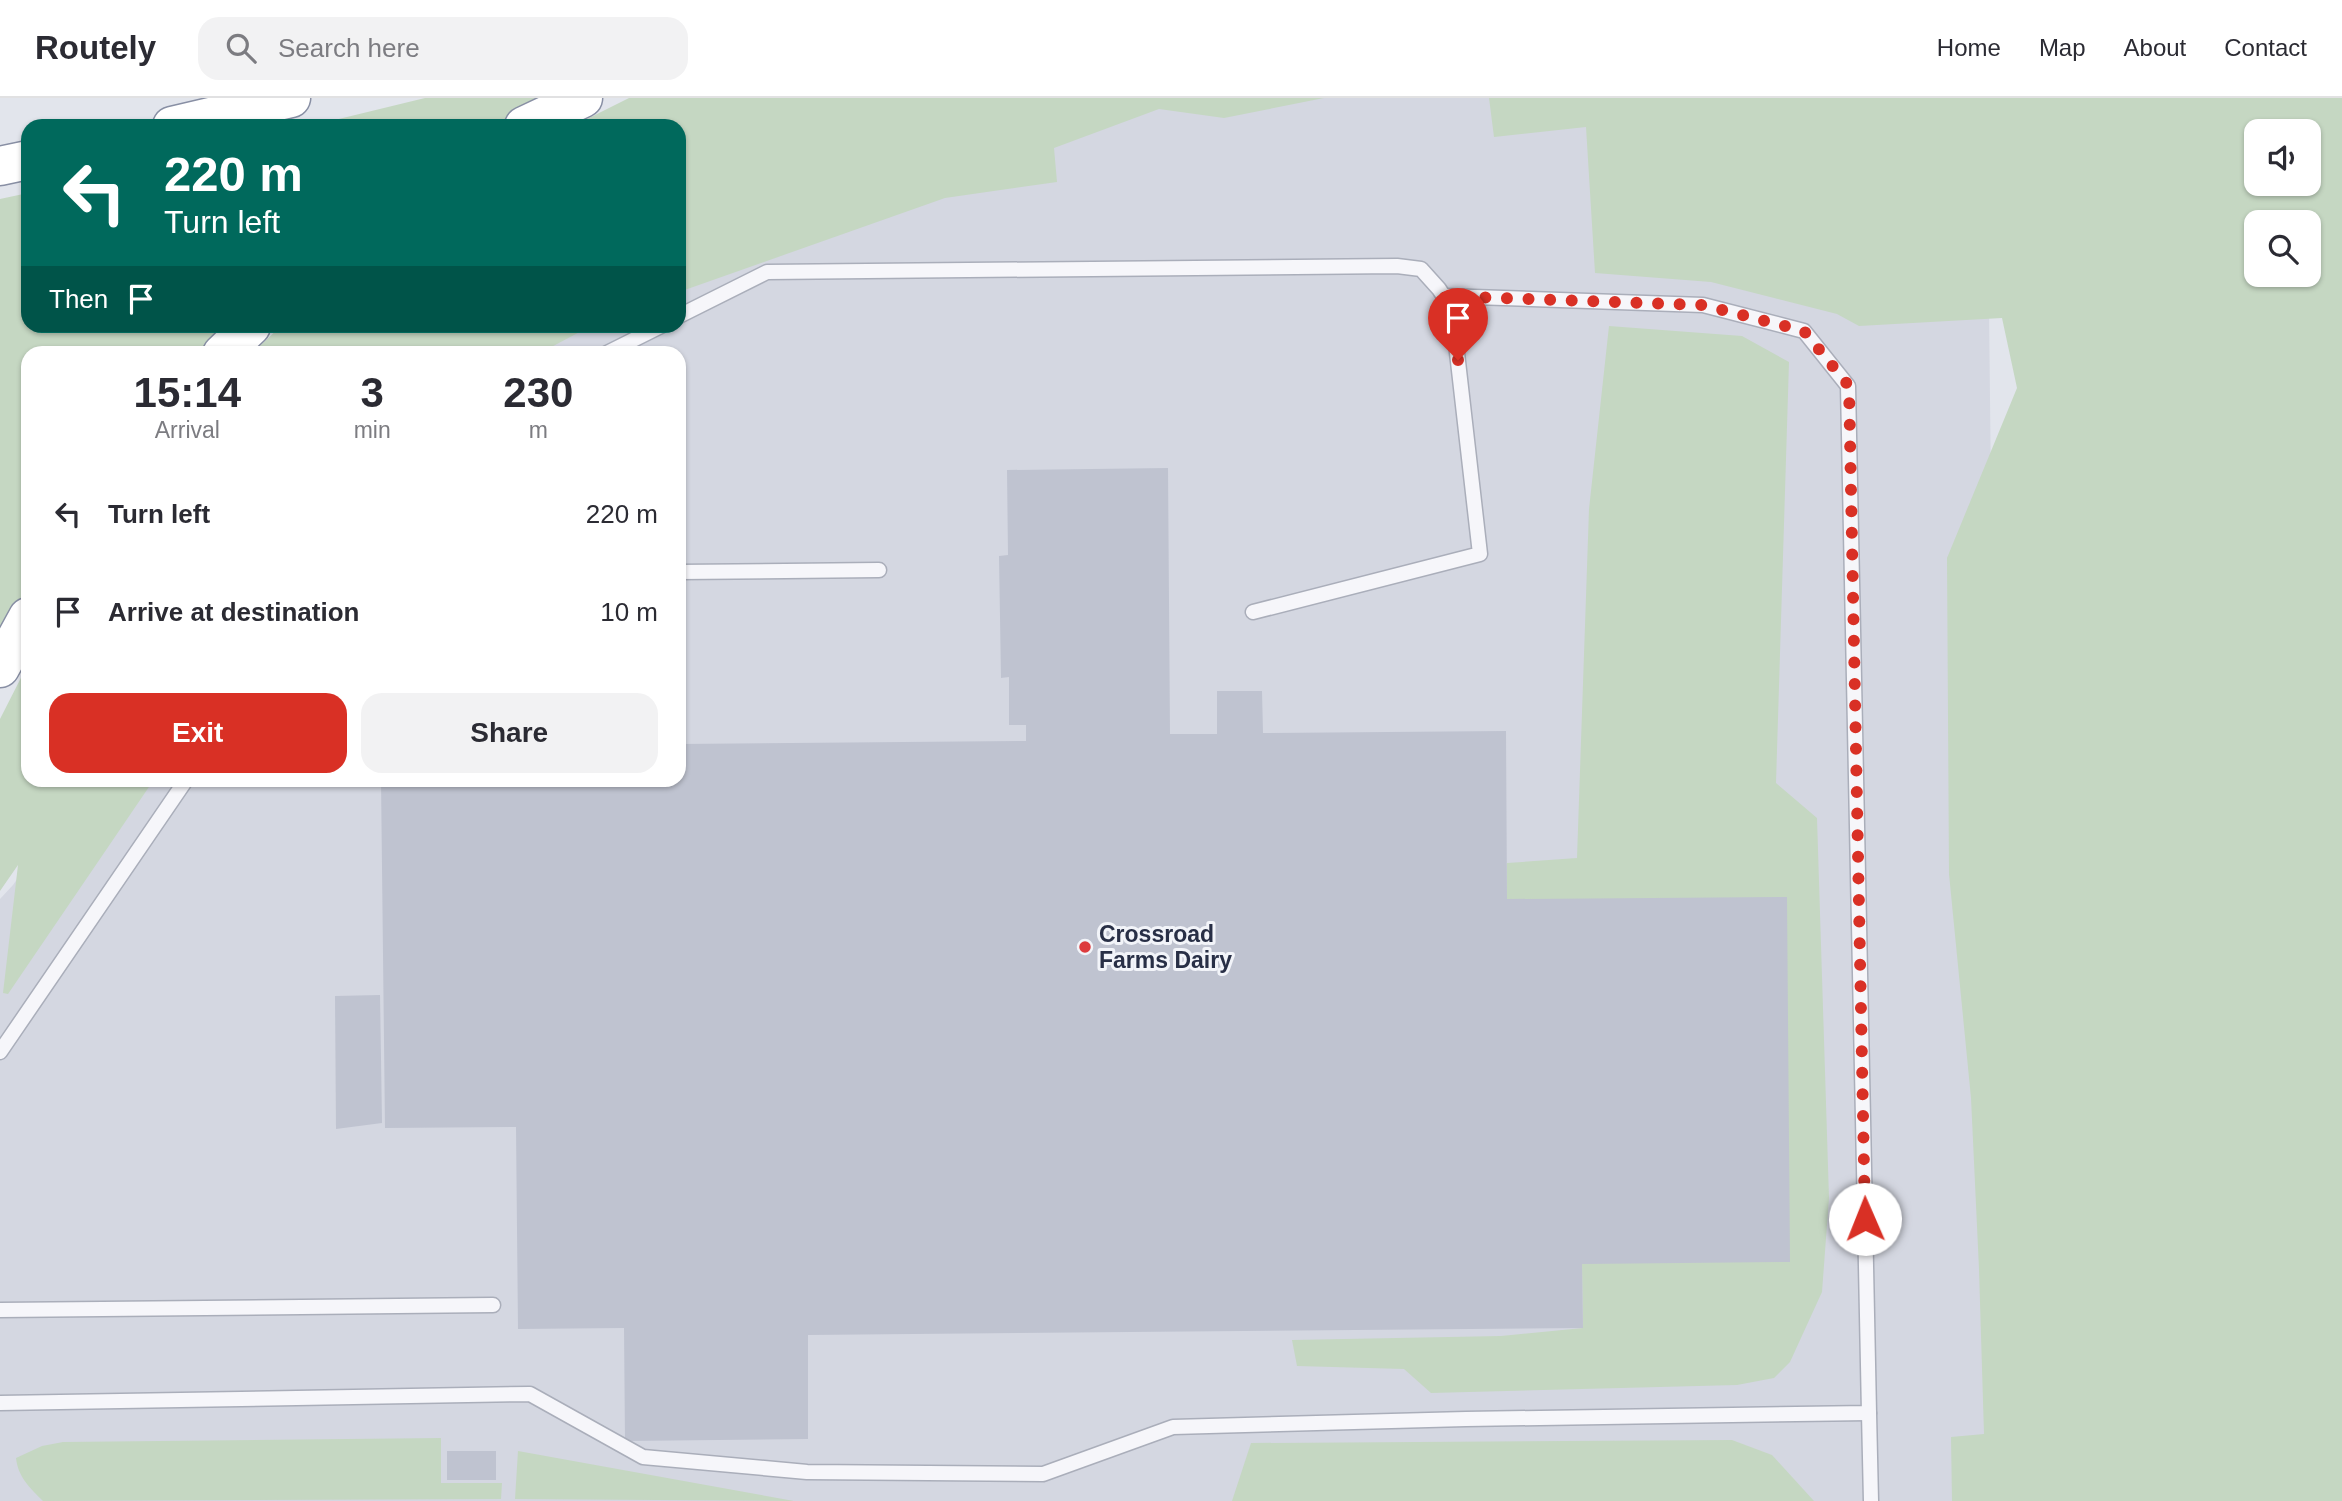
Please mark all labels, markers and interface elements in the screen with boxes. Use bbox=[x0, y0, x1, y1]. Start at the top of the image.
search box bbox=[198, 17, 688, 80]
text: Routely bbox=[35, 29, 156, 66]
icon: search bbox=[222, 29, 260, 67]
text: Search here bbox=[278, 33, 420, 63]
text: Home bbox=[1937, 34, 2001, 61]
text: Map bbox=[2039, 34, 2086, 61]
text: About bbox=[2124, 34, 2186, 61]
text: Contact bbox=[2224, 34, 2307, 61]
map controls bbox=[2244, 119, 2321, 287]
button: sound bbox=[2244, 119, 2321, 196]
icon: left bbox=[49, 147, 140, 238]
text: 220 m bbox=[164, 147, 303, 201]
text: Turn left bbox=[164, 204, 280, 240]
button: search bbox=[2244, 210, 2321, 287]
icon: arrive bbox=[122, 280, 160, 318]
text: Then bbox=[49, 284, 108, 314]
pin bbox=[1428, 288, 1488, 360]
icon: arrive bbox=[1439, 299, 1477, 337]
text: 15:14 bbox=[134, 369, 241, 416]
text: 3 bbox=[360, 369, 384, 416]
text: 230 bbox=[503, 369, 573, 416]
text: Arrival bbox=[155, 417, 220, 443]
text: min bbox=[354, 417, 391, 443]
text: m bbox=[529, 417, 548, 443]
icon: left bbox=[49, 495, 87, 533]
text: Turn left bbox=[108, 499, 210, 529]
text: 220 m bbox=[586, 499, 658, 529]
icon: arrive bbox=[49, 593, 87, 631]
text: Arrive at destination bbox=[108, 597, 359, 627]
text: 10 m bbox=[600, 597, 658, 627]
button: Exit bbox=[49, 693, 347, 773]
button: Share bbox=[361, 693, 658, 773]
place label: Crossroad Farms Dairy bbox=[1099, 921, 1232, 973]
marker: Crossroad Farms Dairy bbox=[1077, 939, 1093, 955]
position arrow bbox=[1828, 1182, 1902, 1256]

